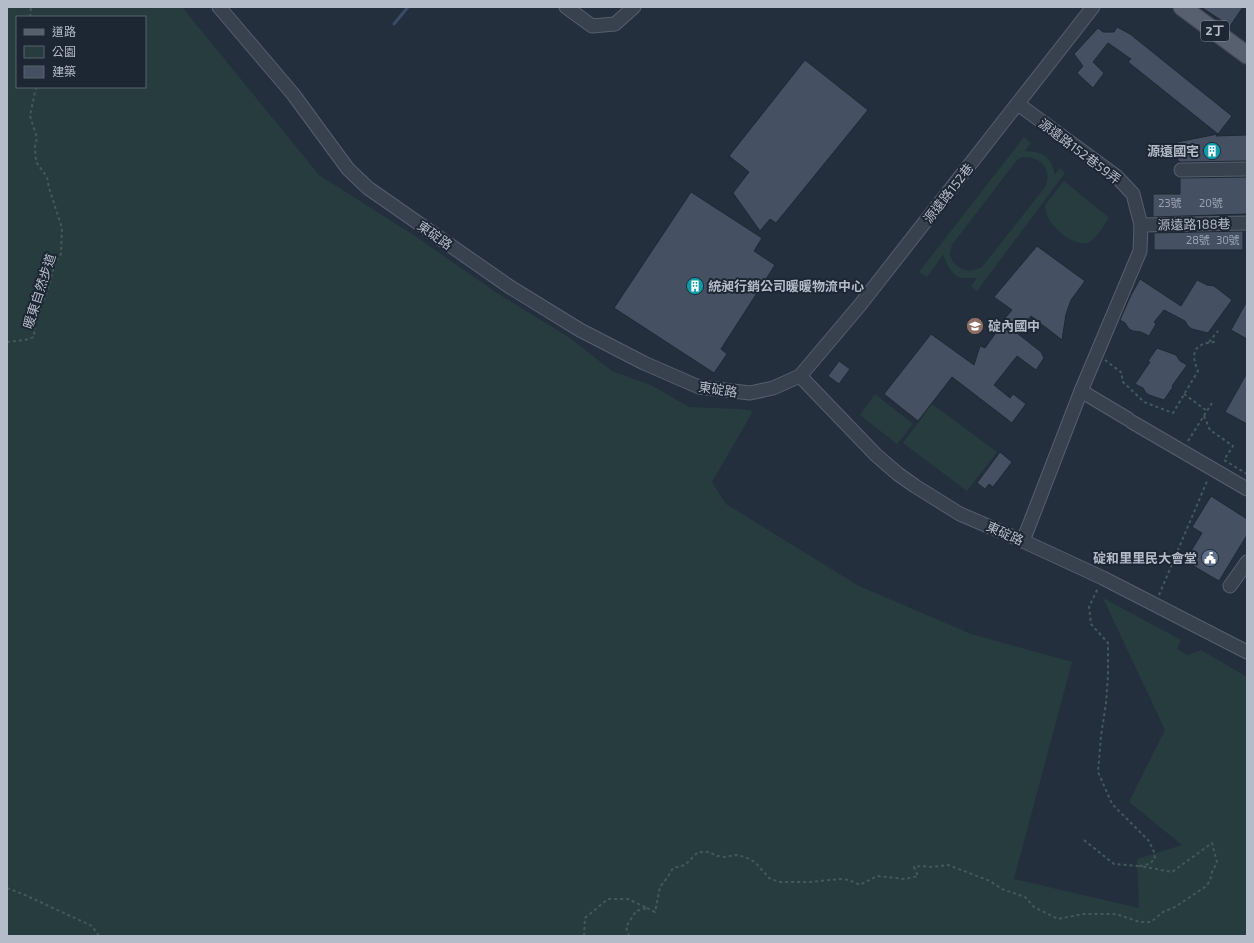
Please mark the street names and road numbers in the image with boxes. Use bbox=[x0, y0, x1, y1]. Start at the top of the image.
road number: 2丁 bbox=[1201, 21, 1229, 41]
street label: 源遠路152巷59弄 bbox=[1036, 115, 1124, 187]
street label: 源遠路152巷 bbox=[920, 160, 976, 226]
street label: 源遠路188巷 bbox=[1157, 215, 1231, 233]
street label: 東碇路 bbox=[414, 217, 456, 253]
street label: 暖東自然步道 bbox=[19, 251, 59, 331]
street label: 東碇路 bbox=[697, 378, 739, 400]
street label: 東碇路 bbox=[984, 518, 1026, 548]

